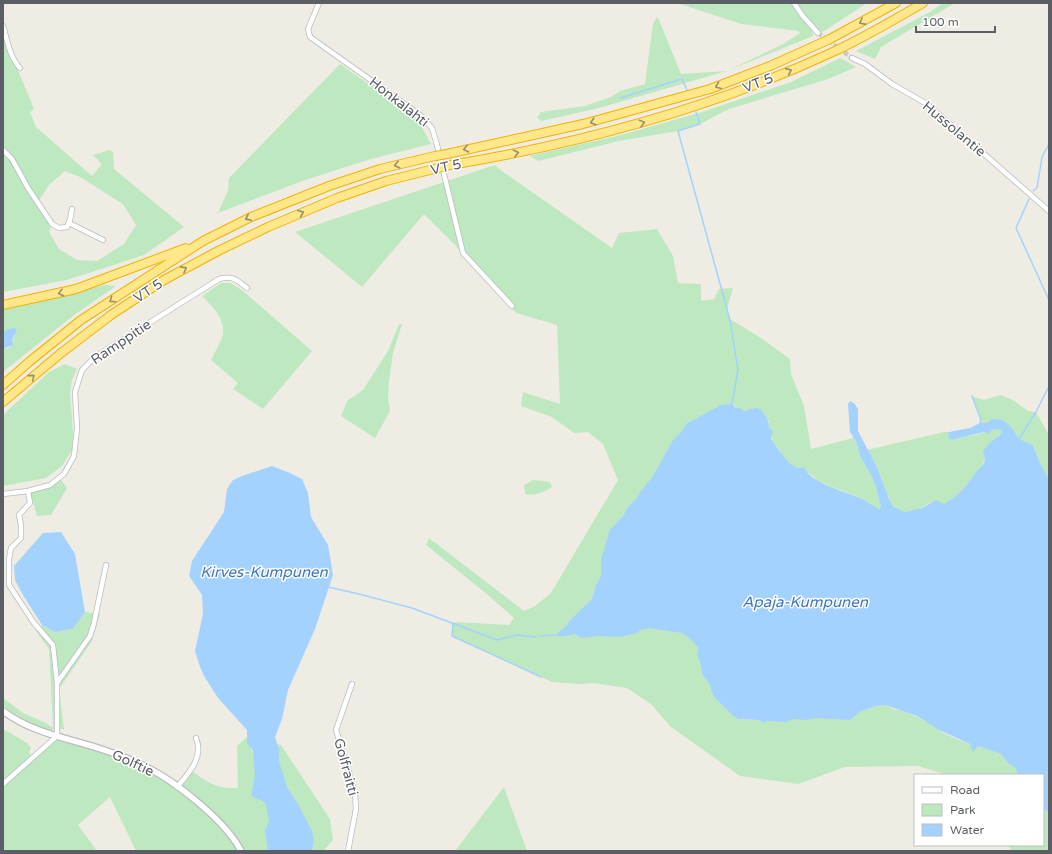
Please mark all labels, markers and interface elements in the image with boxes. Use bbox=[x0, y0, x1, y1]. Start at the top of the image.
scale bar bbox=[916, 8, 995, 34]
text: 100 m bbox=[922, 15, 959, 29]
one-way arrow bbox=[859, 17, 866, 25]
one-way arrow bbox=[785, 68, 793, 76]
street label: VT 5 bbox=[740, 69, 776, 97]
street label: Honkalahti bbox=[366, 73, 432, 131]
one-way arrow bbox=[714, 82, 721, 90]
street label: Hussolantie bbox=[919, 98, 989, 160]
one-way arrow bbox=[590, 117, 597, 126]
one-way arrow bbox=[638, 119, 645, 128]
one-way arrow bbox=[463, 145, 469, 153]
one-way arrow bbox=[513, 150, 519, 158]
street label: VT 5 bbox=[429, 155, 463, 179]
one-way arrow bbox=[394, 161, 400, 169]
one-way arrow bbox=[297, 210, 304, 218]
one-way arrow bbox=[245, 213, 253, 221]
one-way arrow bbox=[180, 267, 187, 274]
street label: VT 5 bbox=[130, 275, 166, 307]
one-way arrow bbox=[58, 288, 65, 296]
one-way arrow bbox=[109, 295, 116, 302]
street label: Ramppitie bbox=[88, 316, 154, 368]
one-way arrow bbox=[28, 374, 35, 381]
water label: Kirves-Kumpunen bbox=[200, 563, 329, 581]
water label: Apaja-Kumpunen bbox=[742, 593, 869, 611]
street label: Golfraitti bbox=[330, 736, 362, 798]
street label: Golftie bbox=[109, 746, 157, 780]
legend bbox=[914, 774, 1044, 846]
text: Road bbox=[950, 783, 980, 797]
text: Park bbox=[950, 803, 976, 817]
text: Water bbox=[950, 823, 985, 837]

